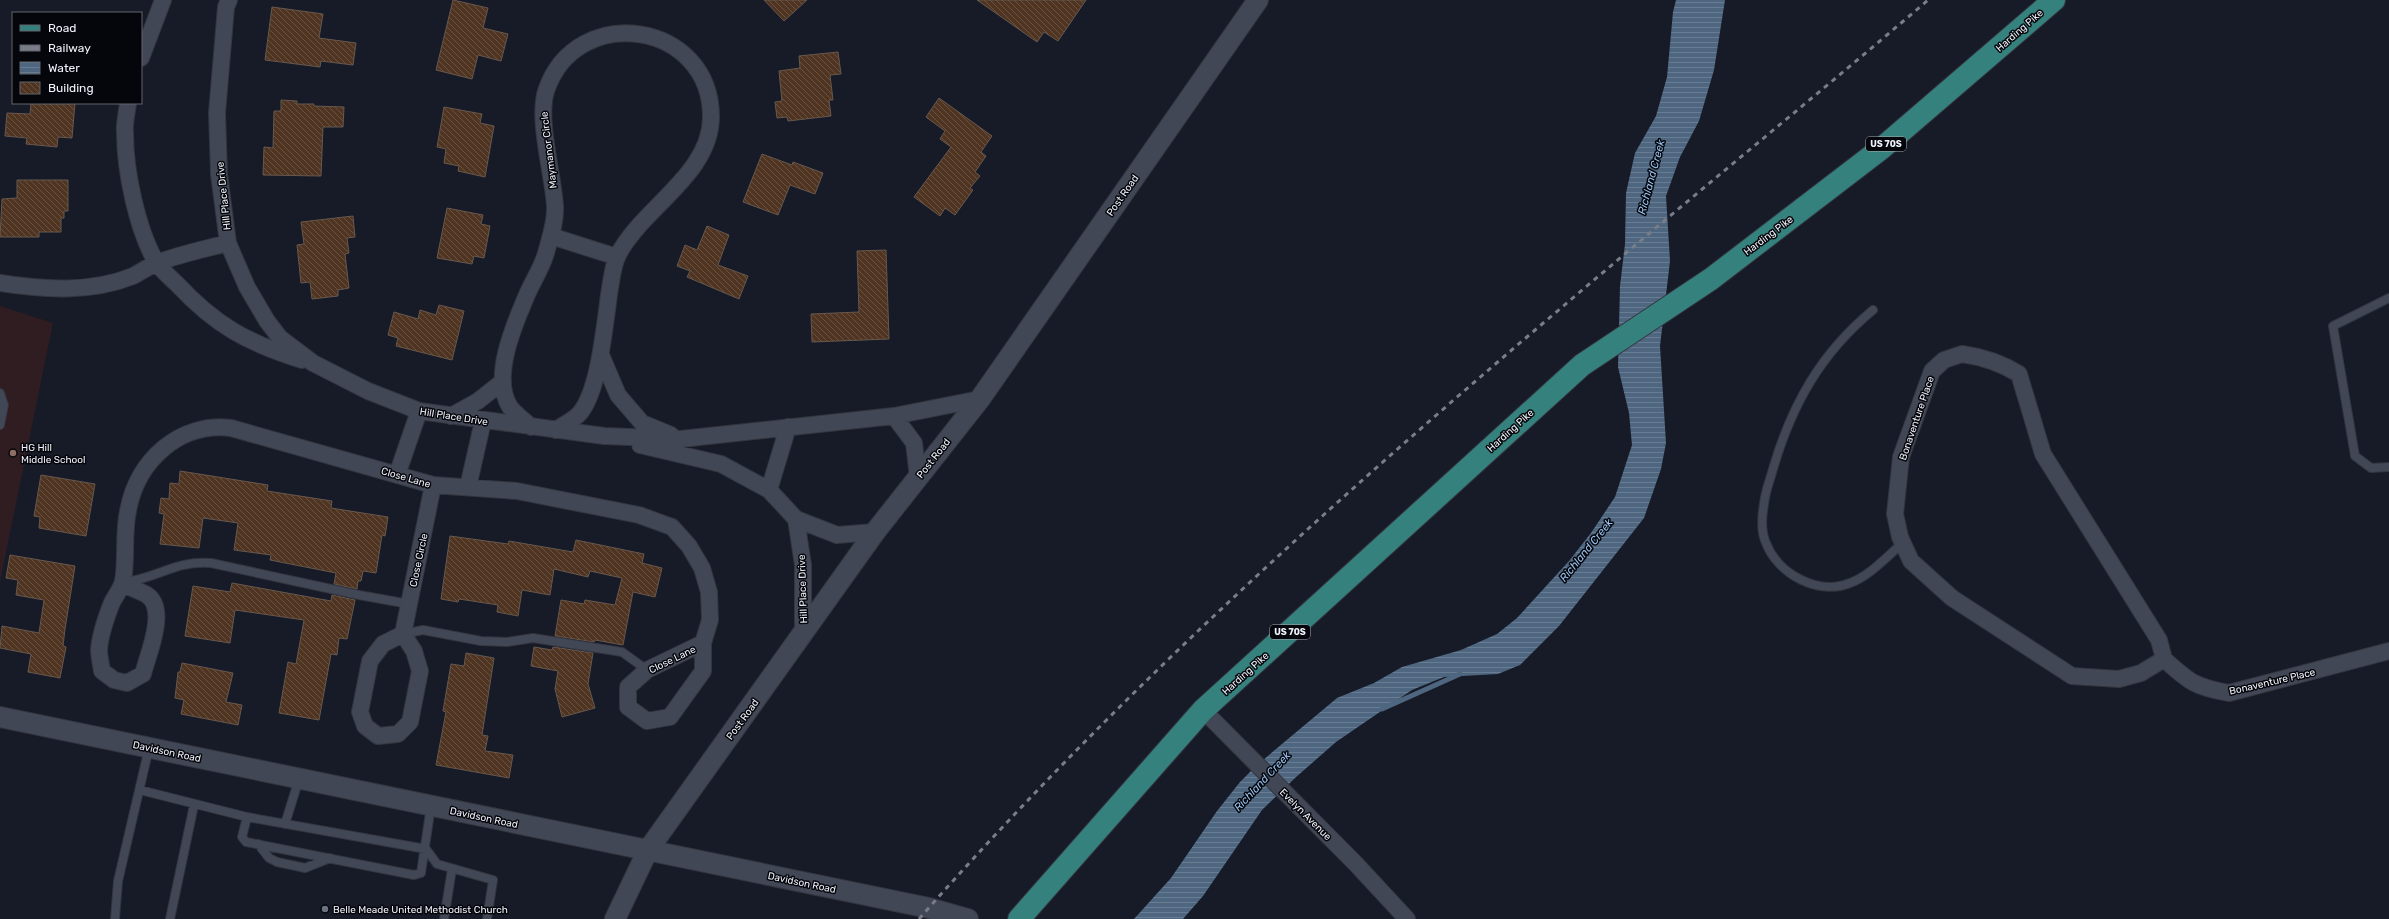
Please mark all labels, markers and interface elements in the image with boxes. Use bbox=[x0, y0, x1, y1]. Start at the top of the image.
street label: Harding Pike bbox=[1994, 7, 2046, 54]
legend bbox=[12, 12, 142, 104]
text: Road bbox=[48, 21, 76, 35]
text: Railway bbox=[48, 41, 91, 55]
text: Water bbox=[48, 61, 80, 75]
text: Building bbox=[48, 81, 94, 95]
street label: Maymanor Circle bbox=[538, 110, 560, 189]
road number: US 70S bbox=[1866, 137, 1906, 151]
water label: Richland Creek bbox=[1635, 138, 1668, 216]
street label: Hill Place Drive bbox=[214, 161, 234, 231]
street label: Post Road bbox=[1104, 173, 1141, 218]
street label: Harding Pike bbox=[1742, 213, 1796, 258]
street label: Bonaventure Place bbox=[1897, 374, 1937, 462]
street label: Hill Place Drive bbox=[419, 406, 489, 428]
street label: Harding Pike bbox=[1485, 406, 1537, 455]
street label: Post Road bbox=[915, 436, 953, 481]
place label: HG Hill Middle School bbox=[21, 442, 85, 466]
marker: HG Hill Middle School bbox=[8, 448, 18, 458]
street label: Close Lane bbox=[380, 465, 432, 491]
water label: Richland Creek bbox=[1557, 516, 1616, 584]
street label: Close Circle bbox=[407, 532, 431, 588]
street label: Hill Place Drive bbox=[796, 554, 810, 624]
road number: US 70S bbox=[1270, 625, 1310, 639]
street label: Close Lane bbox=[647, 643, 698, 676]
street label: Harding Pike bbox=[1220, 649, 1272, 698]
street label: Bonaventure Place bbox=[2228, 666, 2317, 698]
street label: Post Road bbox=[724, 697, 762, 742]
street label: Davidson Road bbox=[132, 739, 202, 765]
water label: Richland Creek bbox=[1231, 748, 1294, 814]
street label: Evelyn Avenue bbox=[1277, 786, 1334, 843]
street label: Davidson Road bbox=[449, 805, 519, 831]
street label: Davidson Road bbox=[767, 870, 837, 896]
marker: Belle Meade United Methodist Church bbox=[320, 904, 330, 914]
place label: Belle Meade United Methodist Church bbox=[333, 904, 508, 916]

